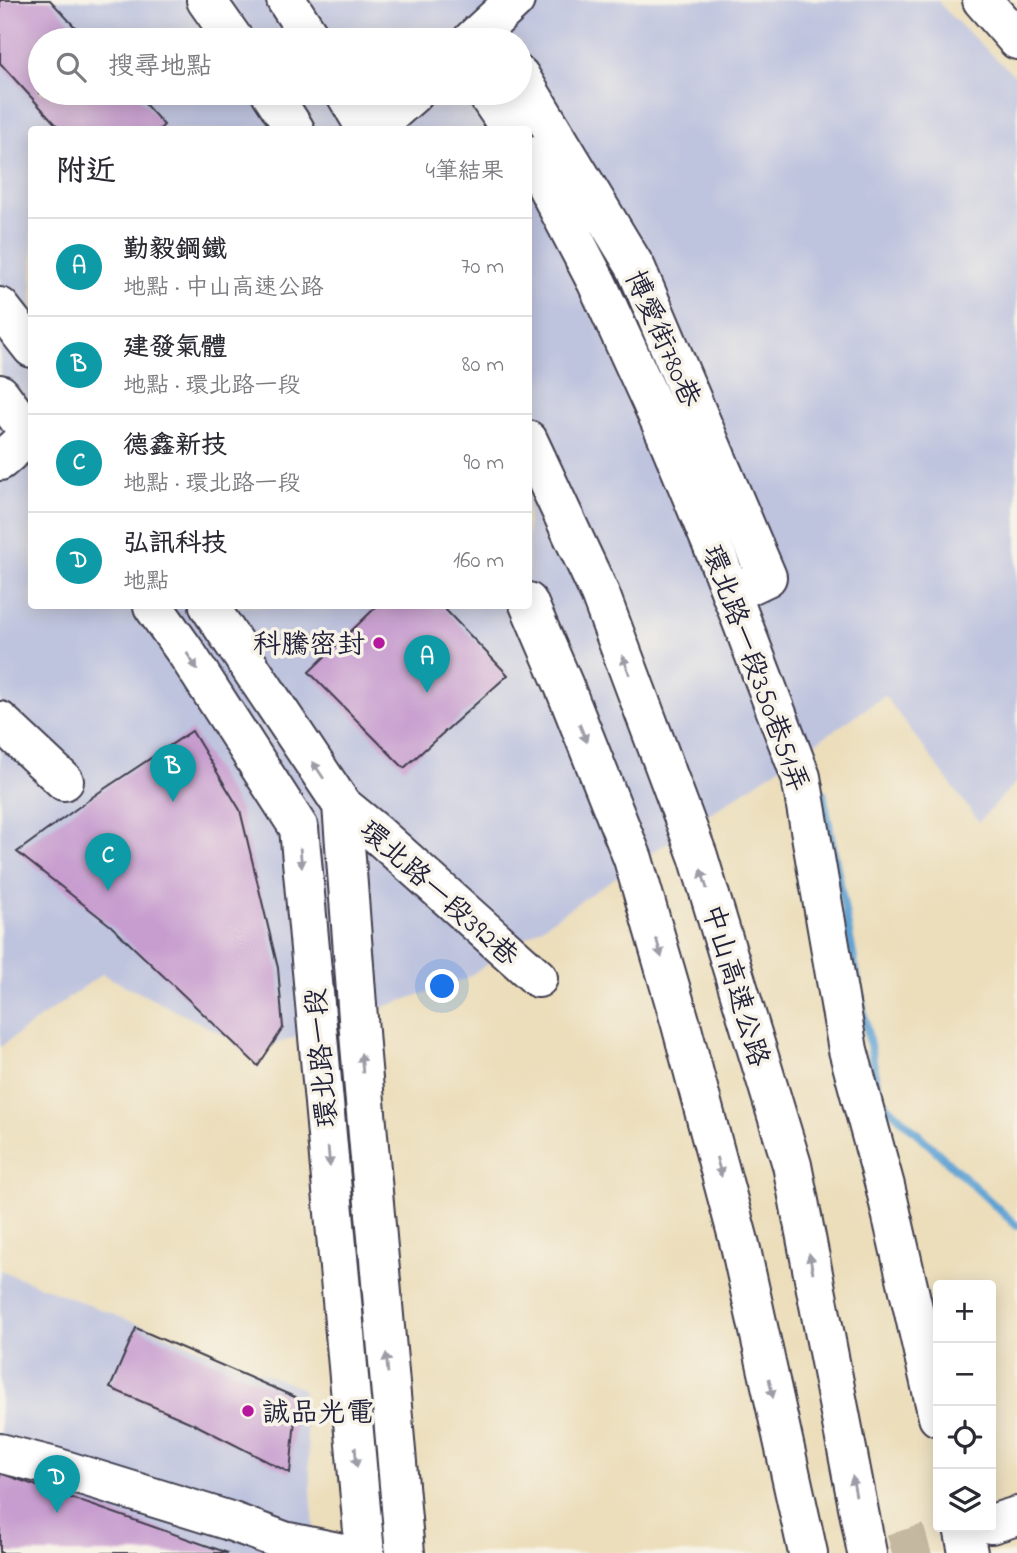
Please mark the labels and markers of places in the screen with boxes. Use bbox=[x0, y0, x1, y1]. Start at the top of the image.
place label: 科騰密封 bbox=[253, 626, 365, 667]
marker: 科騰密封 bbox=[371, 635, 387, 651]
pin: A bbox=[404, 635, 450, 693]
pin: B bbox=[150, 744, 196, 802]
pin: C bbox=[85, 833, 131, 891]
place label: 誠品光電 bbox=[262, 1394, 374, 1435]
marker: 誠品光電 bbox=[240, 1403, 256, 1419]
pin: D bbox=[34, 1455, 80, 1513]

